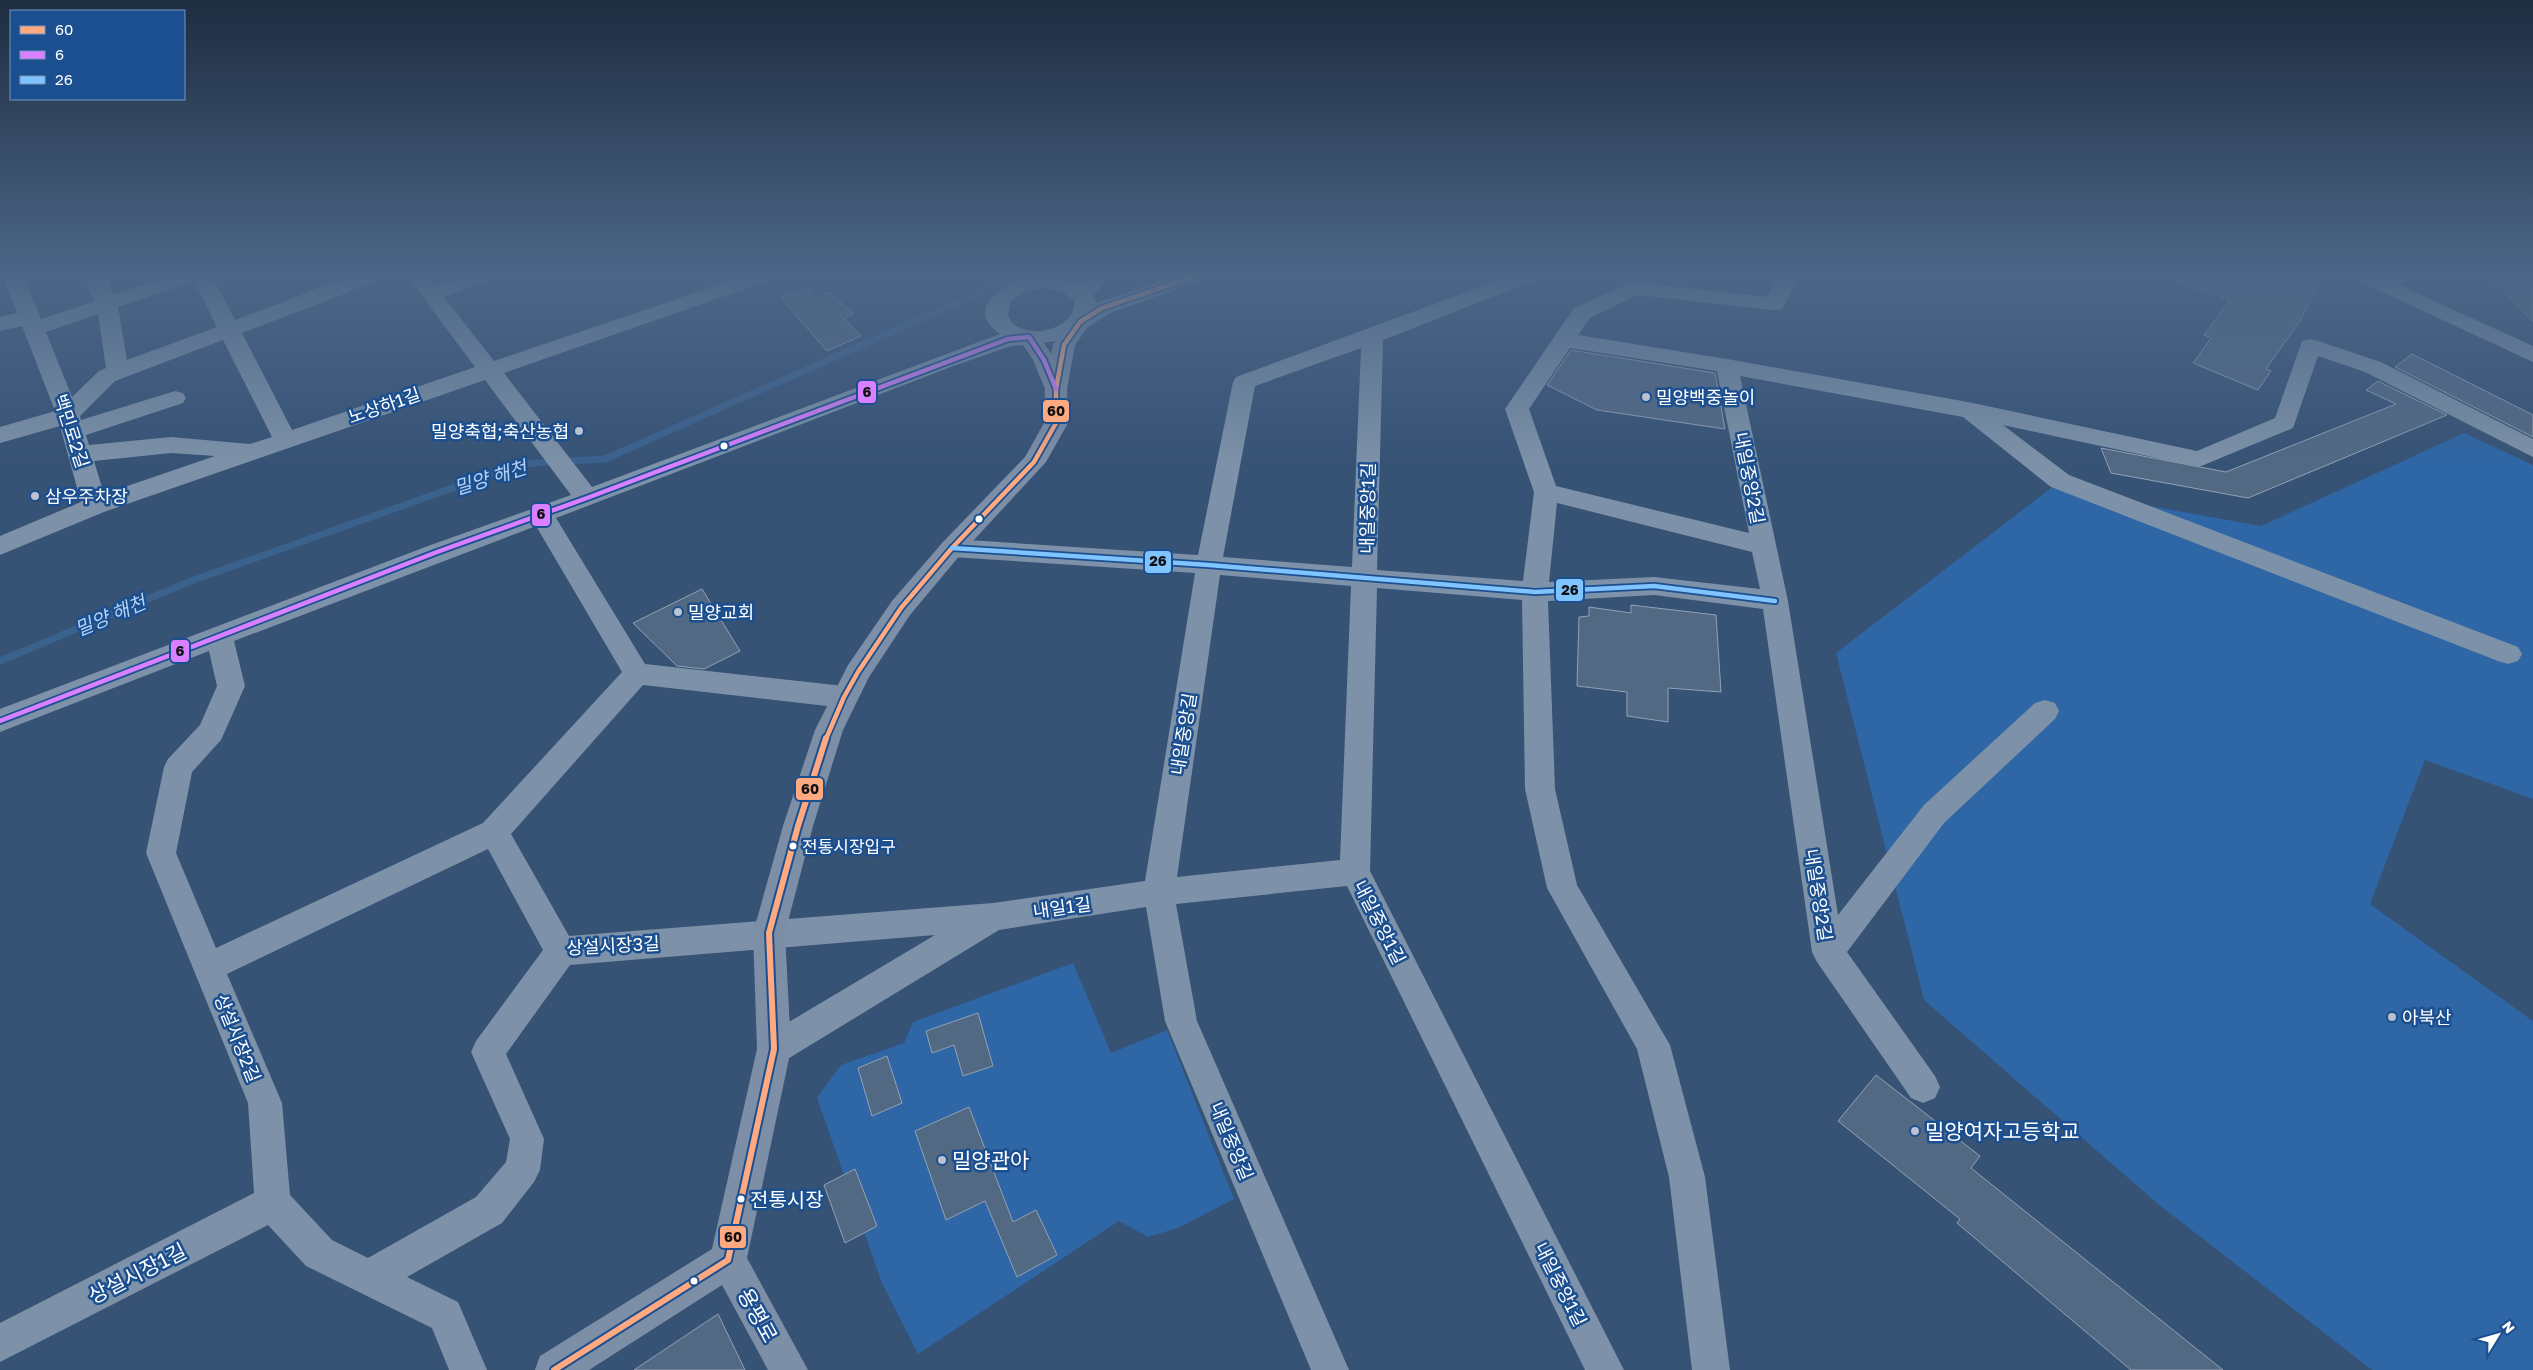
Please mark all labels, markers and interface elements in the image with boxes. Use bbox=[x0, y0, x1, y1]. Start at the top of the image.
legend bbox=[10, 10, 185, 100]
text: 60 bbox=[55, 20, 73, 38]
text: 6 bbox=[55, 45, 64, 63]
text: 26 bbox=[55, 70, 73, 88]
line badge: 6 bbox=[857, 380, 877, 404]
street label: 노상하1길 bbox=[345, 382, 423, 428]
text: 6 bbox=[863, 383, 872, 400]
place label: 밀양백중놀이 bbox=[1656, 386, 1755, 408]
street label: 백민로2길 bbox=[50, 391, 94, 471]
marker: 밀양백중놀이 bbox=[1640, 391, 1652, 403]
line badge: 60 bbox=[1042, 399, 1070, 423]
text: 60 bbox=[1047, 402, 1065, 419]
place label: 밀양축협;축산농협 bbox=[431, 420, 569, 442]
marker: 밀양축협;축산농협 bbox=[573, 425, 585, 437]
street label: 내일중앙2길 bbox=[1730, 430, 1770, 526]
unlabelled marker bbox=[719, 441, 729, 451]
water label: 밀양 해천 bbox=[451, 455, 531, 499]
street label: 내일중앙1길 bbox=[1355, 462, 1379, 554]
place label: 삼우주차장 bbox=[45, 485, 128, 507]
marker: 삼우주차장 bbox=[29, 490, 41, 502]
line badge: 6 bbox=[531, 503, 551, 527]
text: 6 bbox=[537, 505, 546, 522]
unlabelled marker bbox=[974, 514, 984, 524]
line badge: 26 bbox=[1144, 550, 1172, 574]
text: 26 bbox=[1149, 552, 1167, 569]
line badge: 26 bbox=[1555, 578, 1584, 602]
text: 26 bbox=[1561, 581, 1579, 598]
water label: 밀양 해천 bbox=[71, 589, 150, 640]
place label: 밀양교회 bbox=[688, 601, 754, 623]
marker: 밀양교회 bbox=[672, 606, 684, 618]
line badge: 6 bbox=[170, 639, 190, 663]
text: 6 bbox=[176, 642, 185, 659]
street label: 내일중앙길 bbox=[1166, 691, 1200, 777]
line badge: 60 bbox=[795, 777, 824, 801]
text: 60 bbox=[801, 780, 819, 797]
place label: 전통시장입구 bbox=[802, 836, 896, 857]
marker: 전통시장입구 bbox=[788, 841, 798, 851]
street label: 내일중앙2길 bbox=[1801, 847, 1837, 943]
street label: 내일중앙1길 bbox=[1349, 876, 1411, 968]
street label: 내일1길 bbox=[1032, 892, 1092, 922]
street label: 상설시장3길 bbox=[566, 932, 660, 958]
street label: 상설시장2길 bbox=[210, 991, 266, 1085]
place label: 아북산 bbox=[2402, 1006, 2452, 1028]
marker: 아북산 bbox=[2386, 1011, 2398, 1023]
street label: 내일중앙길 bbox=[1206, 1099, 1258, 1183]
place label: 밀양여자고등학교 bbox=[1925, 1118, 2080, 1144]
marker: 밀양여자고등학교 bbox=[1909, 1125, 1921, 1137]
place label: 밀양관아 bbox=[952, 1147, 1029, 1173]
marker: 밀양관아 bbox=[936, 1154, 948, 1166]
place label: 전통시장 bbox=[750, 1187, 824, 1211]
marker: 전통시장 bbox=[736, 1194, 746, 1204]
line badge: 60 bbox=[719, 1225, 747, 1249]
text: 60 bbox=[724, 1228, 742, 1245]
street label: 상설시장1길 bbox=[84, 1237, 190, 1309]
street label: 내일중앙1길 bbox=[1530, 1238, 1592, 1330]
unlabelled marker bbox=[689, 1276, 699, 1286]
street label: 용평로 bbox=[733, 1283, 783, 1347]
north arrow bbox=[2473, 1310, 2523, 1360]
text: N bbox=[2499, 1318, 2519, 1336]

